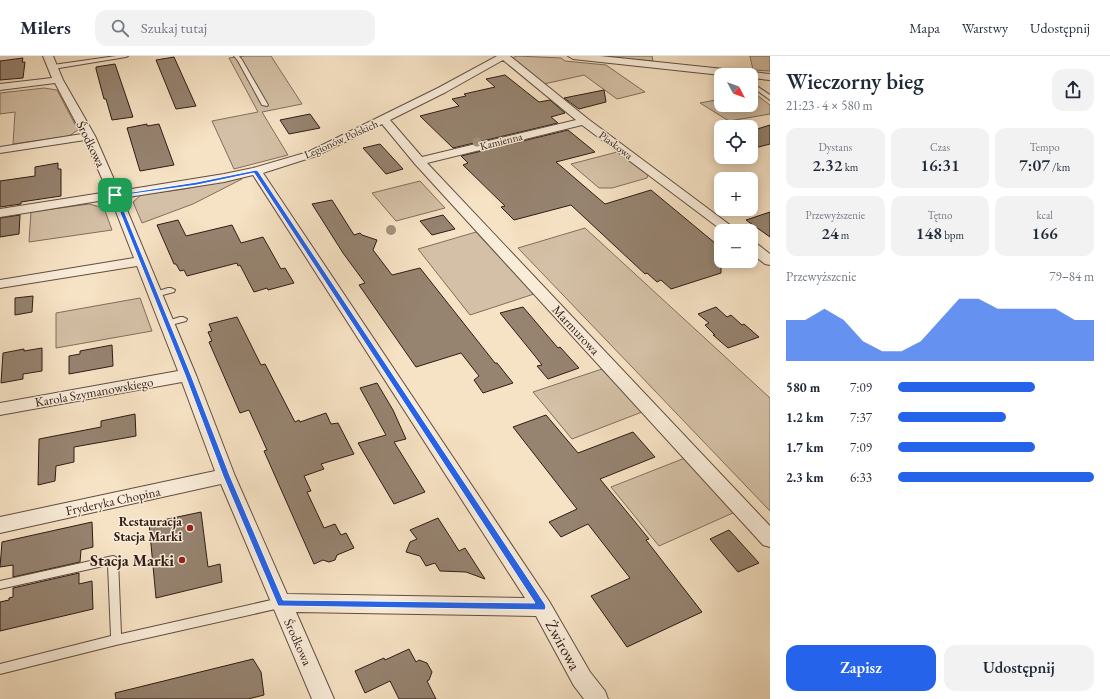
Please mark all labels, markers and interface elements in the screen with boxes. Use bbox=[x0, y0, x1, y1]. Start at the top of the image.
search box bbox=[95, 10, 375, 46]
text: Milers bbox=[20, 15, 71, 40]
icon: search bbox=[109, 17, 131, 39]
text: Szukaj tutaj bbox=[141, 18, 207, 37]
text: Mapa bbox=[909, 19, 940, 37]
text: Warstwy bbox=[962, 19, 1008, 37]
text: Udostępnij bbox=[1030, 19, 1090, 37]
text: Wieczorny bieg bbox=[786, 67, 924, 96]
north arrow bbox=[714, 68, 758, 112]
map controls bbox=[714, 68, 758, 268]
button: share bbox=[1052, 69, 1094, 111]
text: 21:23 · 4 × 580 m bbox=[786, 97, 873, 114]
street label: Legionów Polskich bbox=[302, 116, 380, 162]
street label: Środkowa bbox=[72, 118, 110, 171]
button: locate bbox=[714, 120, 758, 164]
street label: Piaskowa bbox=[596, 128, 636, 163]
street label: Kamienna bbox=[478, 129, 524, 153]
text: Dystans bbox=[818, 140, 852, 154]
text: Czas bbox=[930, 140, 950, 154]
text: Tempo bbox=[1030, 140, 1060, 154]
text: 2.32 bbox=[812, 154, 843, 176]
text: 16:31 bbox=[920, 154, 960, 176]
text: 7:07 bbox=[1019, 154, 1050, 176]
text: km bbox=[843, 160, 858, 174]
text: /km bbox=[1050, 160, 1070, 174]
button: + bbox=[714, 172, 758, 216]
pin bbox=[98, 178, 132, 212]
icon: arrive bbox=[104, 184, 126, 206]
text: Przewyższenie bbox=[806, 208, 865, 222]
text: Tętno bbox=[927, 208, 953, 222]
text: kcal bbox=[1036, 208, 1053, 222]
text: 24 bbox=[821, 222, 839, 244]
text: 148 bbox=[916, 222, 942, 244]
text: 166 bbox=[1032, 222, 1058, 244]
button: − bbox=[714, 224, 758, 268]
text: m bbox=[839, 228, 849, 242]
text: bpm bbox=[942, 228, 964, 242]
text: Przewyższenie bbox=[786, 268, 856, 285]
text: 79–84 m bbox=[1049, 268, 1094, 285]
street label: Marmurowa bbox=[548, 301, 604, 359]
street label: Karola Szymanowskiego bbox=[33, 373, 155, 411]
text: 580 m bbox=[786, 379, 820, 396]
text: 7:09 bbox=[850, 379, 872, 396]
text: 1.2 km bbox=[786, 409, 824, 426]
text: 7:37 bbox=[850, 409, 872, 426]
text: 1.7 km bbox=[786, 439, 824, 456]
text: 7:09 bbox=[850, 439, 872, 456]
text: 2.3 km bbox=[786, 469, 824, 486]
text: 6:33 bbox=[850, 469, 872, 486]
street label: Fryderyka Chopina bbox=[64, 483, 163, 519]
place label: Restauracja Stacja Marki bbox=[114, 513, 182, 545]
marker: Restauracja Stacja Marki bbox=[185, 523, 195, 533]
place label: Stacja Marki bbox=[90, 550, 174, 571]
marker: Stacja Marki bbox=[177, 555, 187, 565]
street label: Środkowa bbox=[280, 616, 316, 669]
street label: Żwirowa bbox=[541, 616, 586, 675]
button: Zapisz bbox=[786, 645, 936, 691]
button: Udostępnij bbox=[944, 645, 1094, 691]

